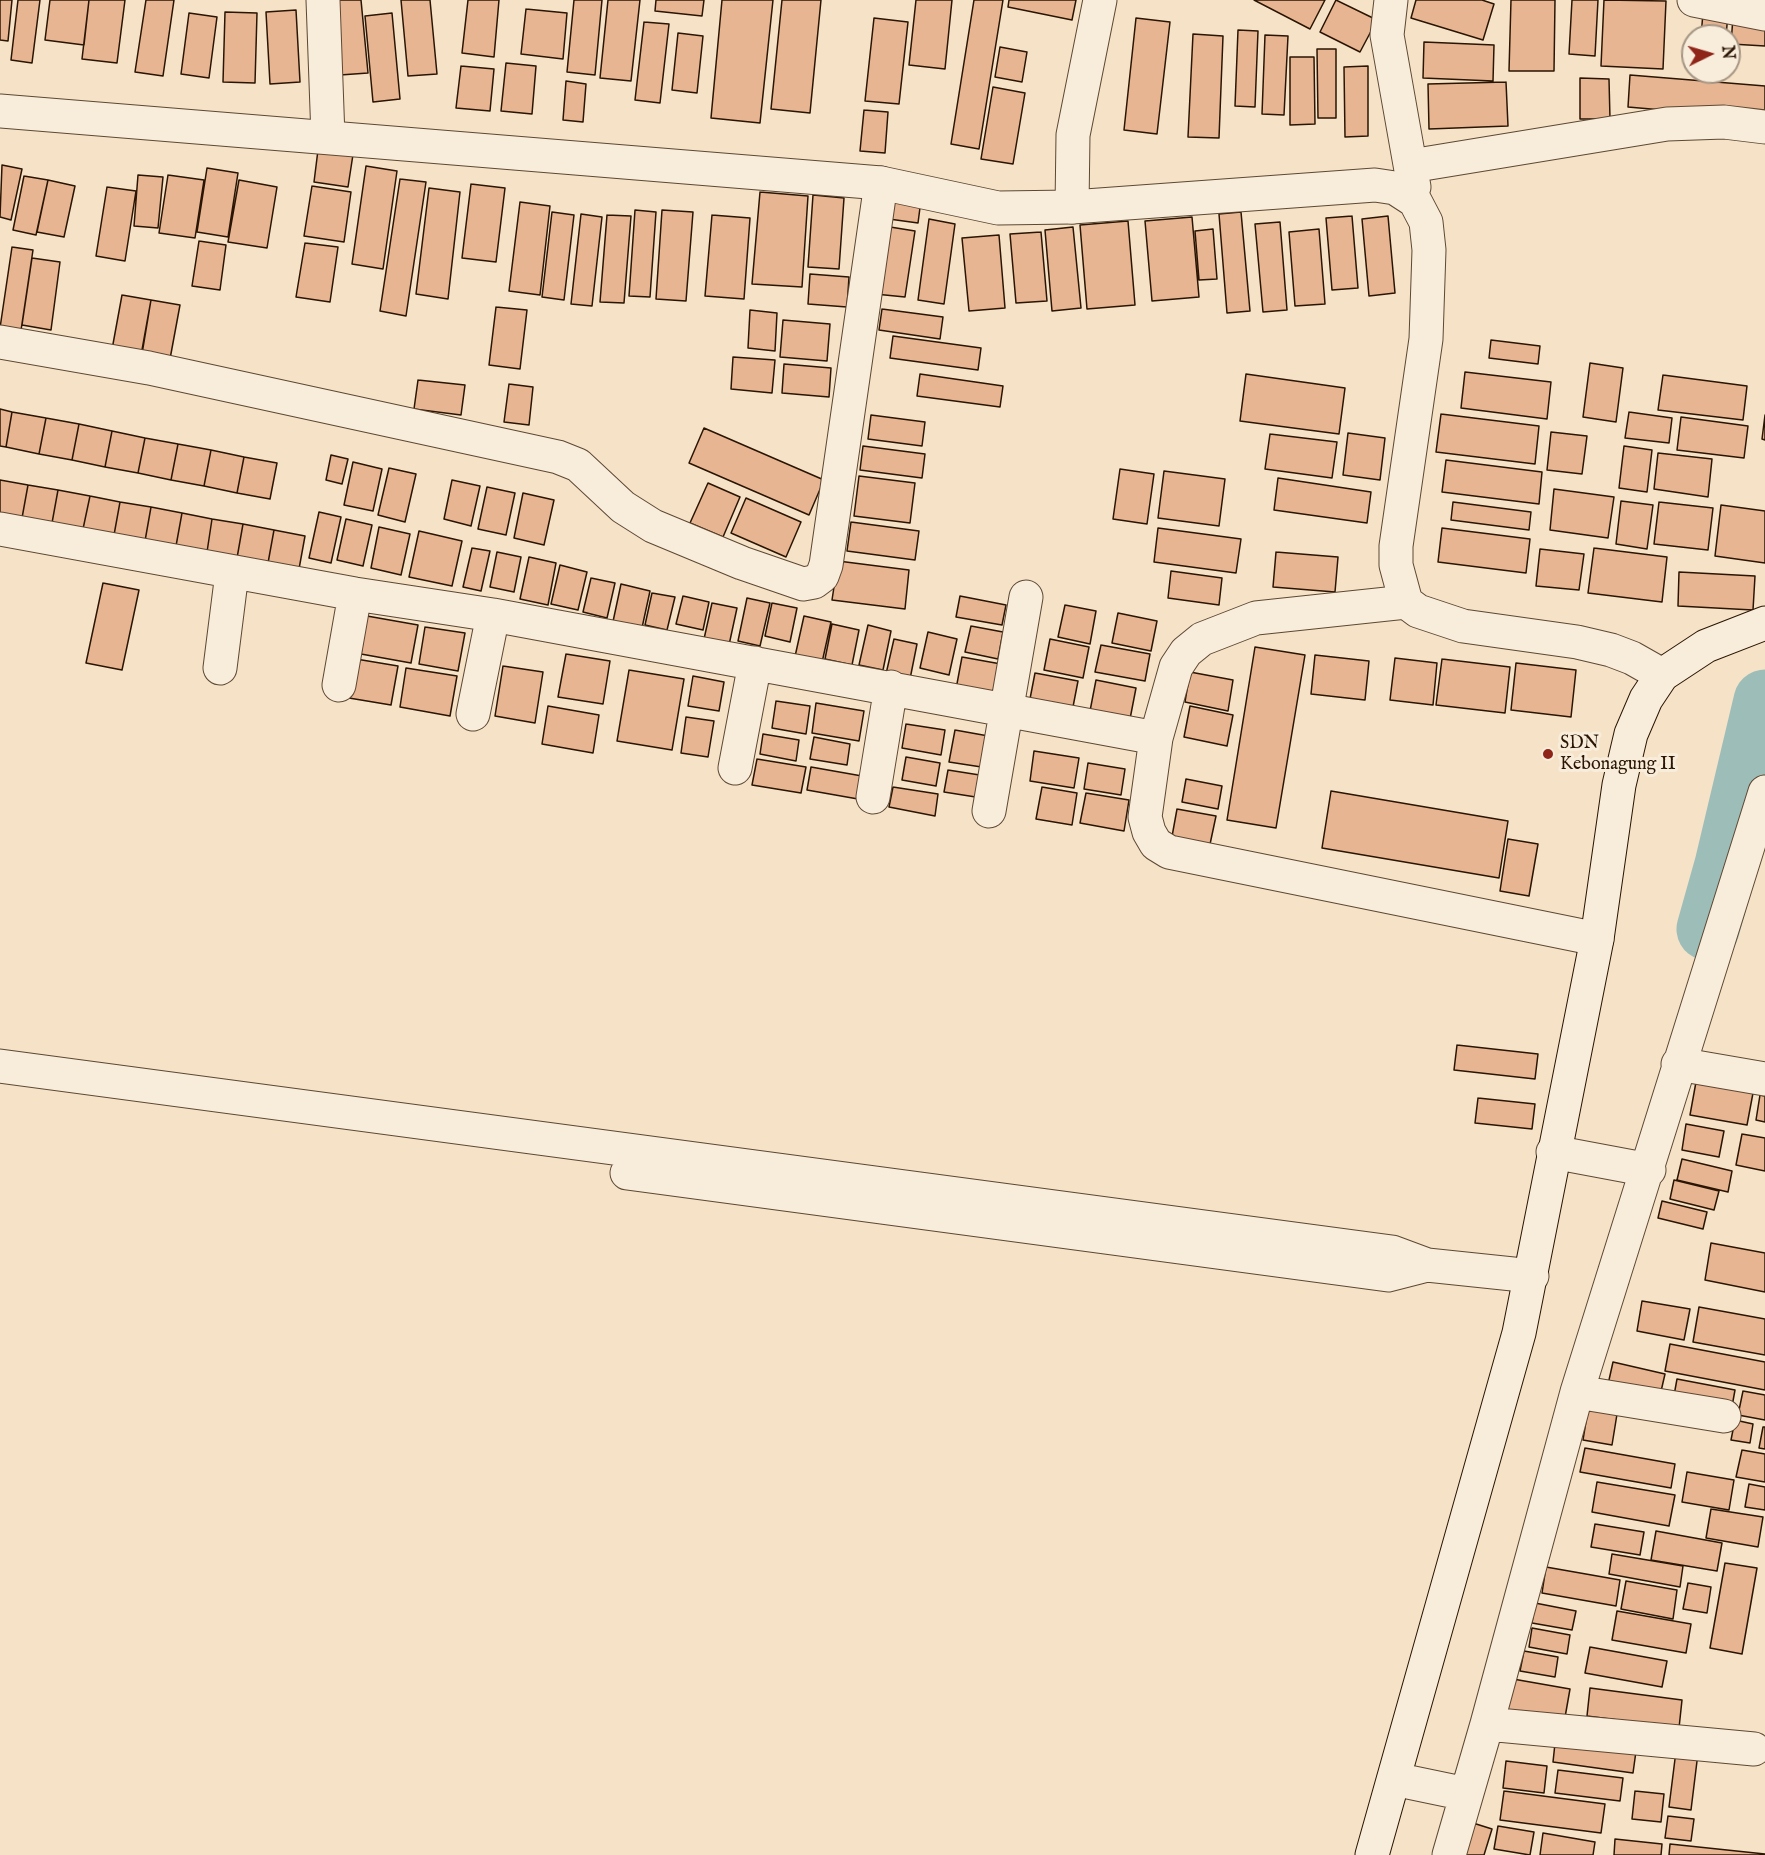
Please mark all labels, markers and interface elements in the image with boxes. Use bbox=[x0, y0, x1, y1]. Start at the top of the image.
north arrow bbox=[1681, 24, 1741, 84]
text: N bbox=[1716, 45, 1738, 60]
place label: SDN Kebonagung II bbox=[1560, 733, 1676, 776]
marker: SDN Kebonagung II bbox=[1541, 747, 1555, 761]

